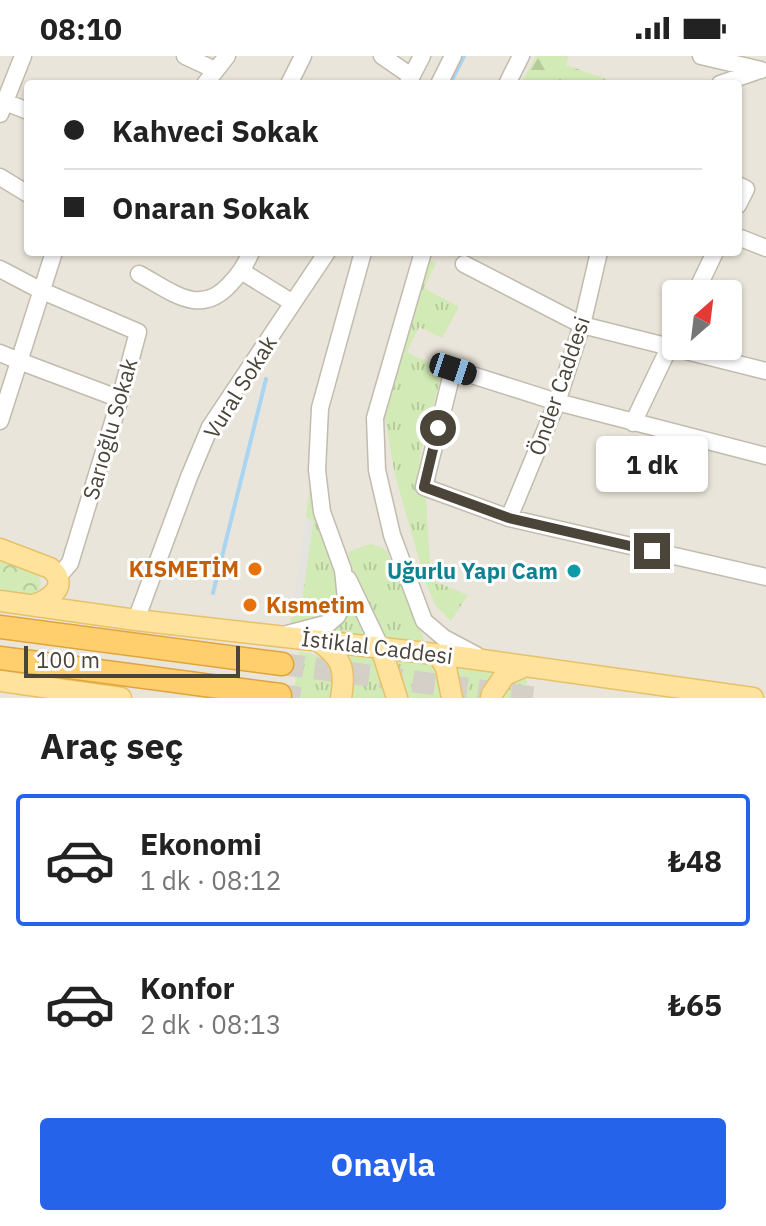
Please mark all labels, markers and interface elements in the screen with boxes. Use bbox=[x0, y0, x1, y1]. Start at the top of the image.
text: 08:10 bbox=[40, 9, 122, 48]
text: Kahveci Sokak bbox=[112, 111, 319, 150]
text: Onaran Sokak bbox=[112, 188, 309, 227]
north arrow bbox=[662, 280, 742, 360]
map controls bbox=[662, 280, 742, 360]
street label: Önder Caddesi bbox=[521, 312, 596, 459]
street label: Vural Sokak bbox=[196, 329, 283, 444]
car bbox=[426, 350, 480, 388]
street label: Sarıoğlu Sokak bbox=[75, 354, 144, 503]
route start bbox=[420, 410, 456, 446]
callout: 1 dk bbox=[596, 435, 708, 491]
text: 1 dk bbox=[626, 447, 678, 481]
route end bbox=[634, 533, 670, 569]
place label: KISMETİM bbox=[129, 554, 239, 583]
place label: Uğurlu Yapı Cam bbox=[387, 556, 558, 585]
marker: KISMETİM bbox=[246, 560, 264, 578]
marker: Uğurlu Yapı Cam bbox=[565, 562, 583, 580]
place label: Kısmetim bbox=[266, 590, 365, 619]
marker: Kısmetim bbox=[241, 596, 259, 614]
street label: İstiklal Caddesi bbox=[300, 623, 454, 670]
scale bar bbox=[24, 642, 240, 678]
text: 100 m bbox=[36, 645, 100, 674]
text: Araç seç bbox=[40, 722, 183, 769]
icon: car bbox=[44, 824, 116, 896]
text: Ekonomi bbox=[140, 824, 262, 863]
text: ₺48 bbox=[668, 841, 722, 880]
text: 1 dk · 08:12 bbox=[140, 863, 281, 897]
icon: car bbox=[44, 968, 116, 1040]
text: Konfor bbox=[140, 968, 235, 1007]
text: ₺65 bbox=[668, 985, 722, 1024]
text: 2 dk · 08:13 bbox=[140, 1007, 281, 1041]
button: Onayla bbox=[40, 1118, 726, 1210]

